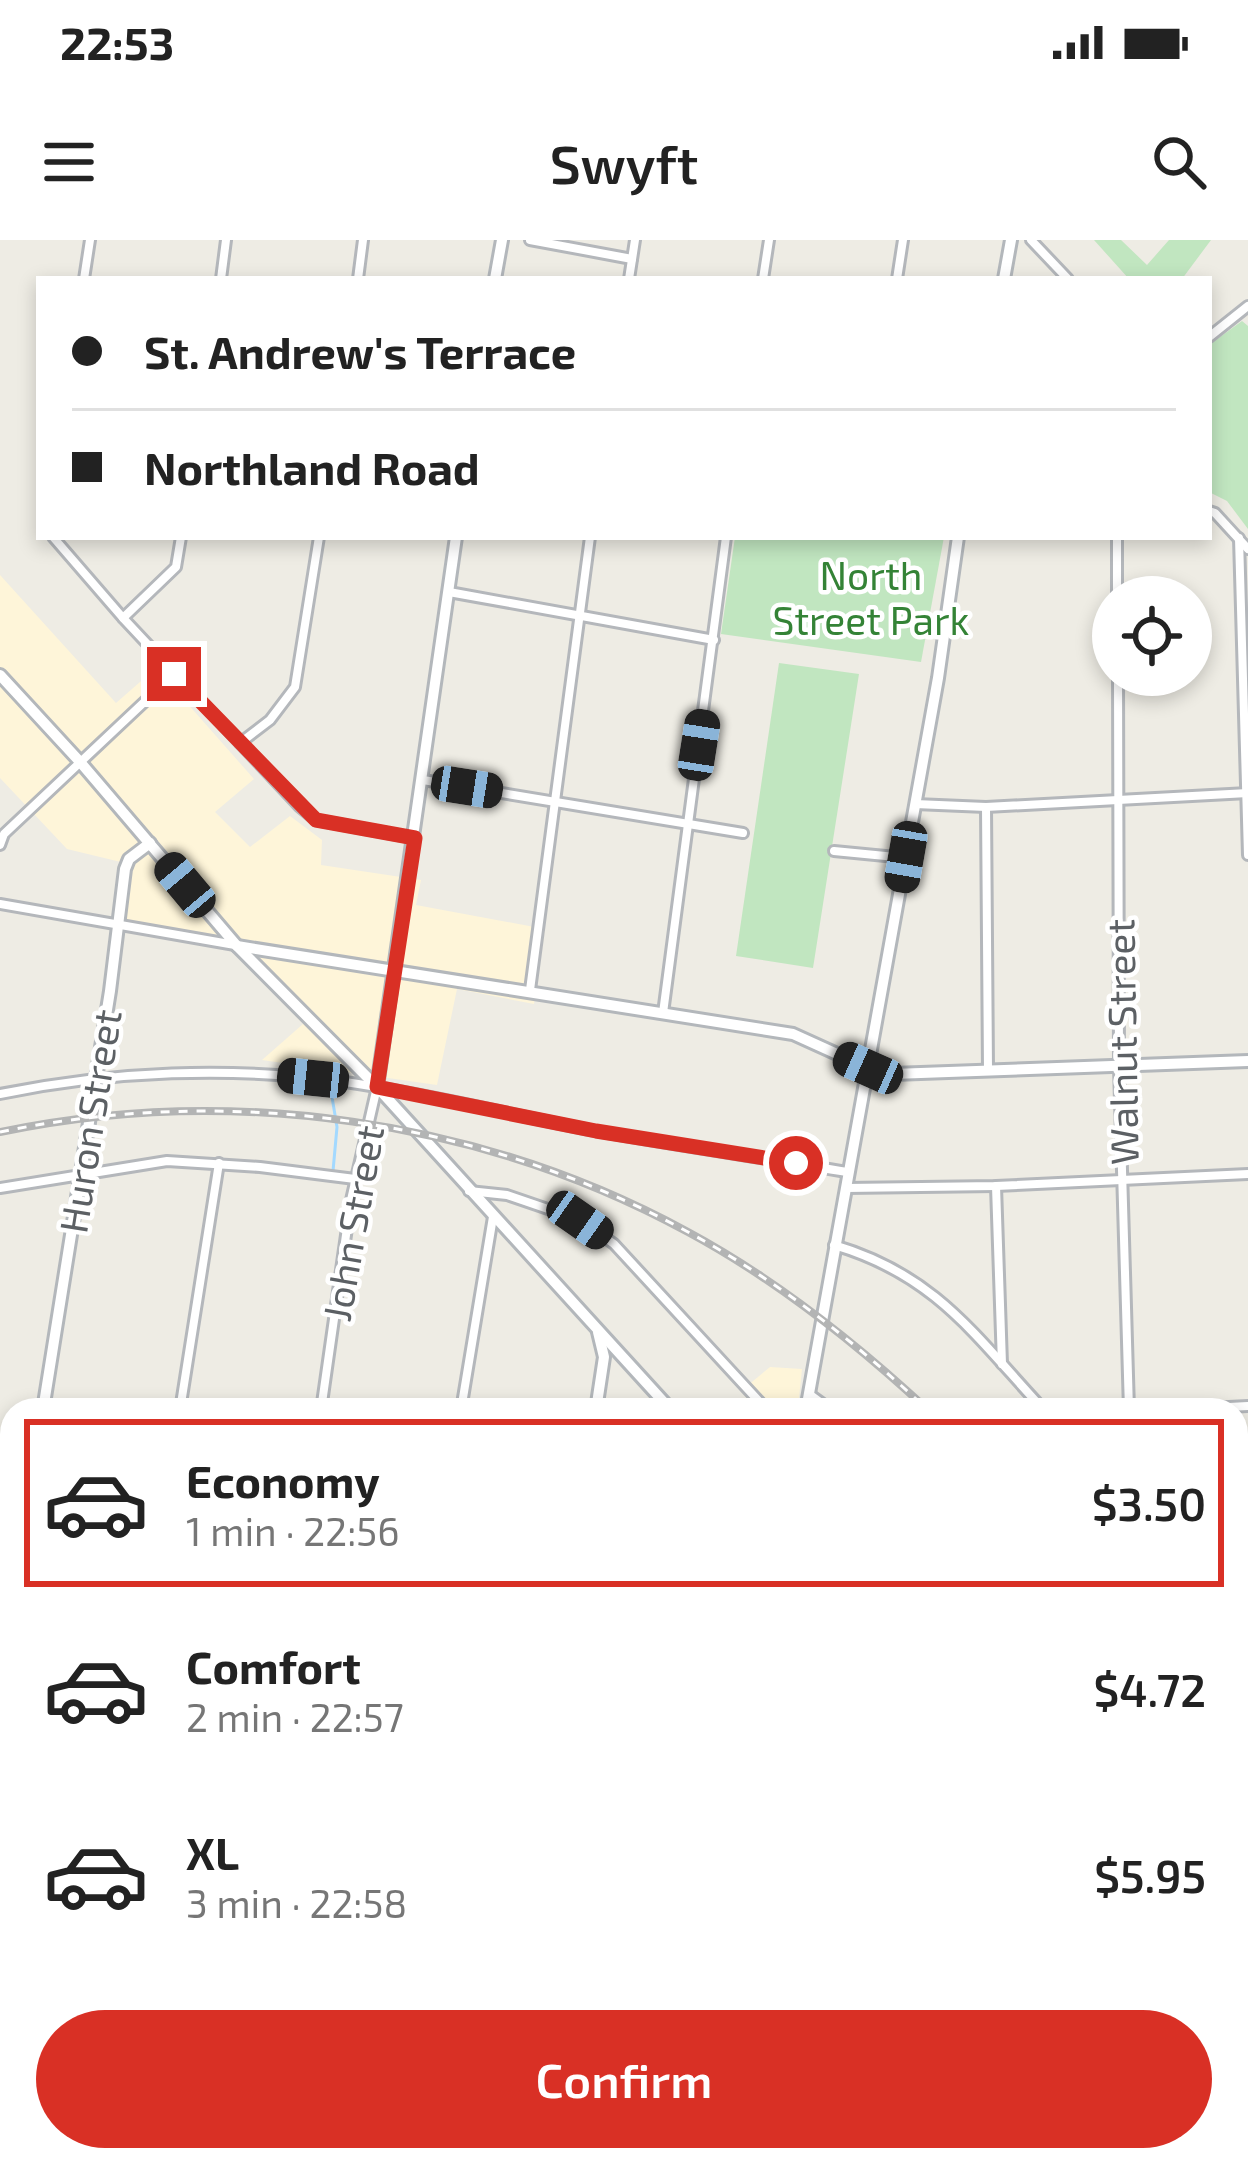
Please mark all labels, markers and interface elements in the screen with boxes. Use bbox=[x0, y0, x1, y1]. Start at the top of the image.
text: 22:53 bbox=[60, 15, 174, 69]
icon: menu bbox=[36, 129, 102, 195]
icon: search bbox=[1146, 129, 1212, 195]
text: Swyft bbox=[550, 130, 698, 195]
text: St. Andrew's Terrace bbox=[144, 324, 576, 378]
text: Northland Road bbox=[144, 440, 480, 494]
park label: North Street Park bbox=[773, 551, 970, 643]
map controls bbox=[1092, 576, 1212, 696]
button: locate bbox=[1092, 576, 1212, 696]
route end bbox=[147, 647, 201, 701]
car bbox=[676, 707, 722, 783]
car bbox=[429, 764, 505, 810]
car bbox=[882, 818, 930, 896]
car bbox=[148, 846, 222, 924]
street label: Walnut Street bbox=[1095, 918, 1147, 1166]
street label: Huron Street bbox=[48, 1006, 130, 1236]
car bbox=[828, 1037, 908, 1099]
car bbox=[275, 1056, 351, 1100]
street label: John Street bbox=[312, 1122, 392, 1324]
route start bbox=[769, 1136, 823, 1190]
car bbox=[540, 1185, 620, 1255]
icon: car bbox=[42, 1449, 150, 1557]
text: Economy bbox=[186, 1453, 380, 1507]
text: $3.50 bbox=[1092, 1476, 1206, 1530]
text: 1 min · 22:56 bbox=[186, 1507, 400, 1554]
icon: car bbox=[42, 1635, 150, 1743]
text: Comfort bbox=[186, 1639, 361, 1693]
text: $4.72 bbox=[1094, 1662, 1206, 1716]
text: 2 min · 22:57 bbox=[186, 1693, 404, 1740]
icon: car bbox=[42, 1821, 150, 1929]
text: XL bbox=[186, 1825, 239, 1879]
text: $5.95 bbox=[1094, 1848, 1206, 1902]
text: 3 min · 22:58 bbox=[186, 1879, 407, 1926]
button: Confirm bbox=[36, 2010, 1212, 2148]

